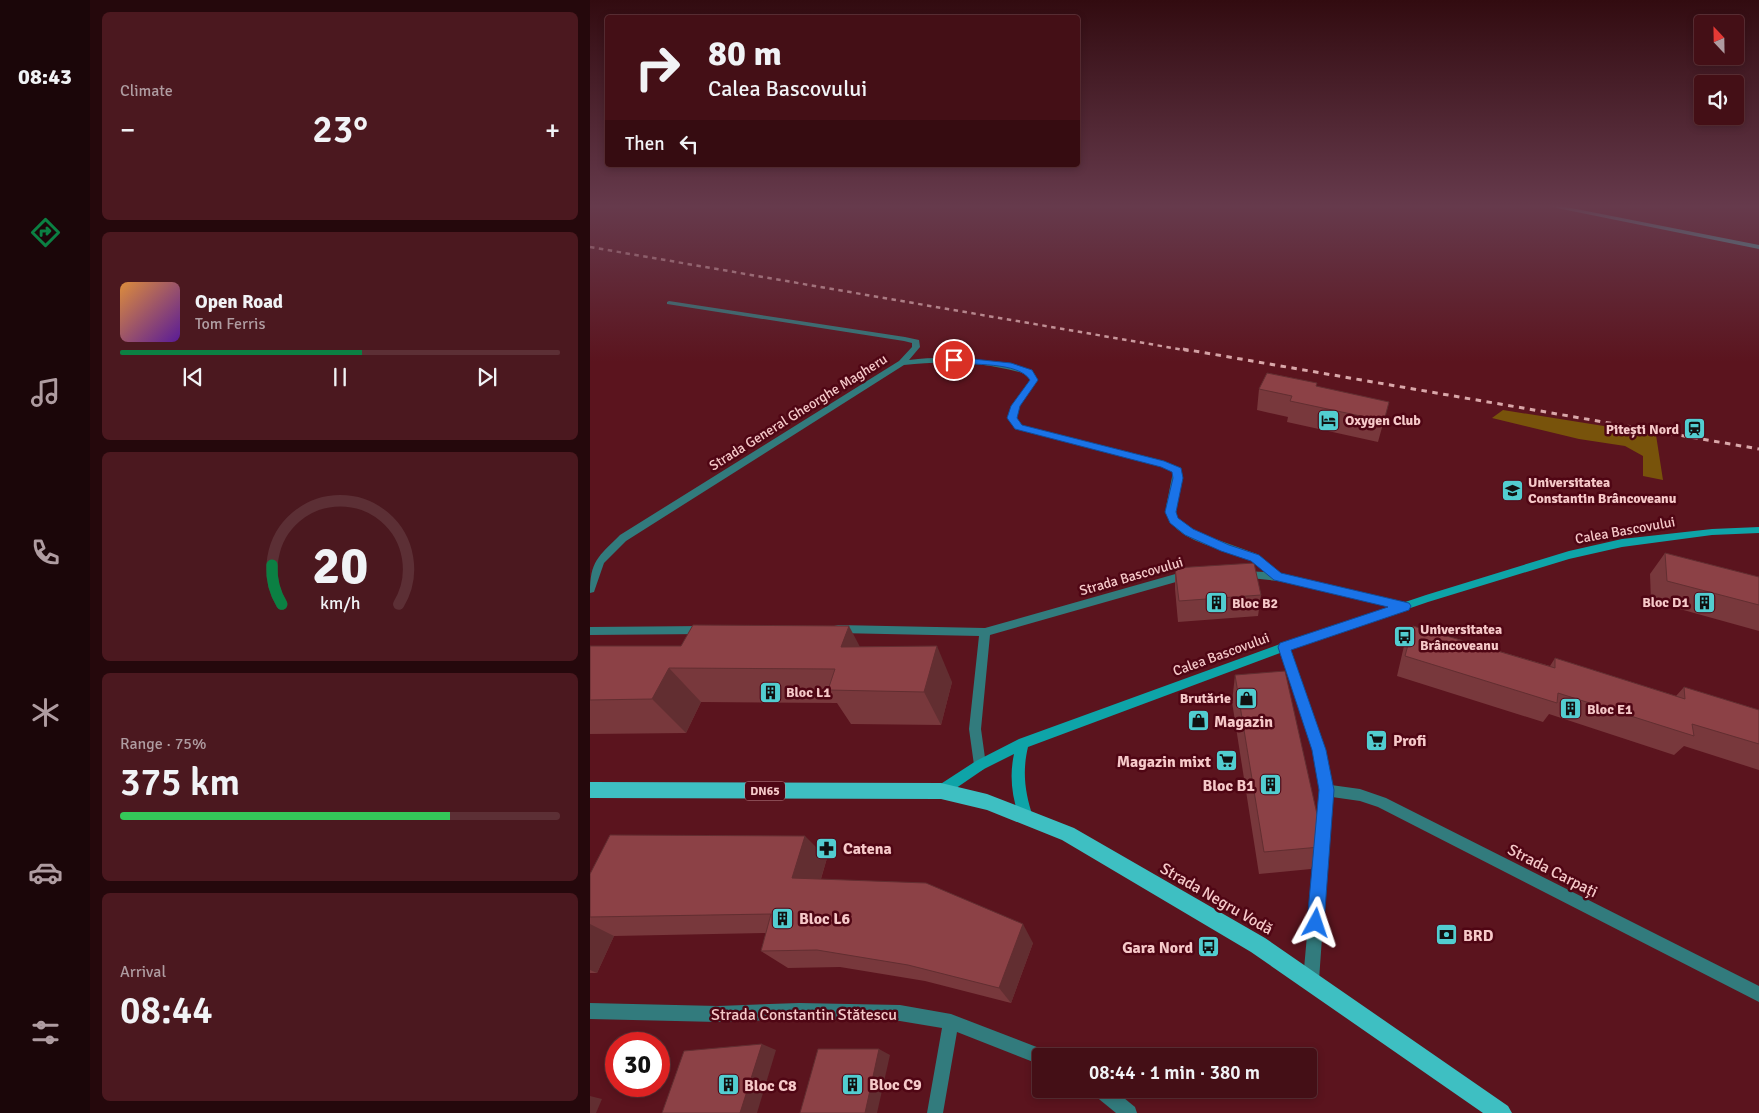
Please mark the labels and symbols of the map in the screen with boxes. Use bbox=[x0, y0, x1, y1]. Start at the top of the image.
north arrow bbox=[1694, 15, 1744, 65]
pin bbox=[933, 339, 975, 381]
street label: Strada General Gheorghe Magheru bbox=[706, 350, 890, 474]
hotel icon: Oxygen Club bbox=[1317, 408, 1341, 432]
place label: Oxygen Club bbox=[1345, 412, 1421, 429]
station icon: Pitești Nord bbox=[1683, 417, 1707, 441]
place label: Pitești Nord bbox=[1606, 421, 1679, 438]
place label: Universitatea Constantin Brâncoveanu bbox=[1528, 474, 1677, 507]
school or university icon: Universitatea Constantin Brâncoveanu bbox=[1500, 478, 1524, 502]
street label: Calea Bascovului bbox=[1574, 513, 1676, 548]
street label: Strada Bascovului bbox=[1077, 554, 1185, 599]
building icon: Bloc D1 bbox=[1693, 590, 1717, 614]
building icon: Bloc B2 bbox=[1204, 591, 1228, 615]
place label: Bloc D1 bbox=[1642, 594, 1689, 611]
place label: Bloc B2 bbox=[1232, 595, 1278, 612]
place label: Universitatea Brâncoveanu bbox=[1420, 621, 1502, 654]
bus stop icon: Universitatea Brâncoveanu bbox=[1392, 625, 1416, 649]
street label: Calea Bascovului bbox=[1171, 629, 1272, 680]
building icon: Bloc L1 bbox=[758, 680, 782, 704]
place label: Bloc L1 bbox=[786, 684, 831, 701]
shop icon: Brutărie bbox=[1235, 686, 1259, 710]
place label: Brutărie bbox=[1180, 690, 1231, 707]
building icon: Bloc E1 bbox=[1559, 697, 1583, 721]
place label: Bloc E1 bbox=[1587, 701, 1633, 718]
shop icon: Magazin bbox=[1186, 709, 1210, 733]
place label: Magazin bbox=[1214, 712, 1273, 732]
supermarket icon: Profi bbox=[1365, 728, 1389, 752]
place label: Profi bbox=[1393, 731, 1426, 751]
supermarket icon: Magazin mixt bbox=[1215, 749, 1239, 773]
place label: Magazin mixt bbox=[1117, 752, 1211, 772]
building icon: Bloc B1 bbox=[1259, 773, 1283, 797]
place label: Bloc B1 bbox=[1202, 776, 1255, 796]
road number: DN65 bbox=[745, 781, 785, 800]
pharmacy icon: Catena bbox=[815, 836, 839, 860]
place label: Catena bbox=[843, 839, 892, 859]
street label: Strada Carpați bbox=[1504, 840, 1601, 902]
street label: Strada Negru Vodă bbox=[1156, 858, 1277, 939]
position arrow bbox=[1289, 896, 1341, 948]
building icon: Bloc L6 bbox=[771, 906, 795, 930]
place label: Bloc L6 bbox=[799, 909, 851, 929]
bank icon: BRD bbox=[1435, 923, 1459, 947]
place label: BRD bbox=[1463, 926, 1494, 946]
bus stop icon: Gara Nord bbox=[1197, 935, 1221, 959]
place label: Gara Nord bbox=[1122, 938, 1193, 958]
street label: Strada Constantin Stătescu bbox=[711, 1005, 897, 1025]
speed limit sign: 30 bbox=[605, 1032, 670, 1097]
building icon: Bloc C9 bbox=[841, 1072, 865, 1096]
building icon: Bloc C8 bbox=[716, 1073, 740, 1097]
place label: Bloc C9 bbox=[869, 1075, 922, 1095]
place label: Bloc C8 bbox=[744, 1076, 797, 1096]

